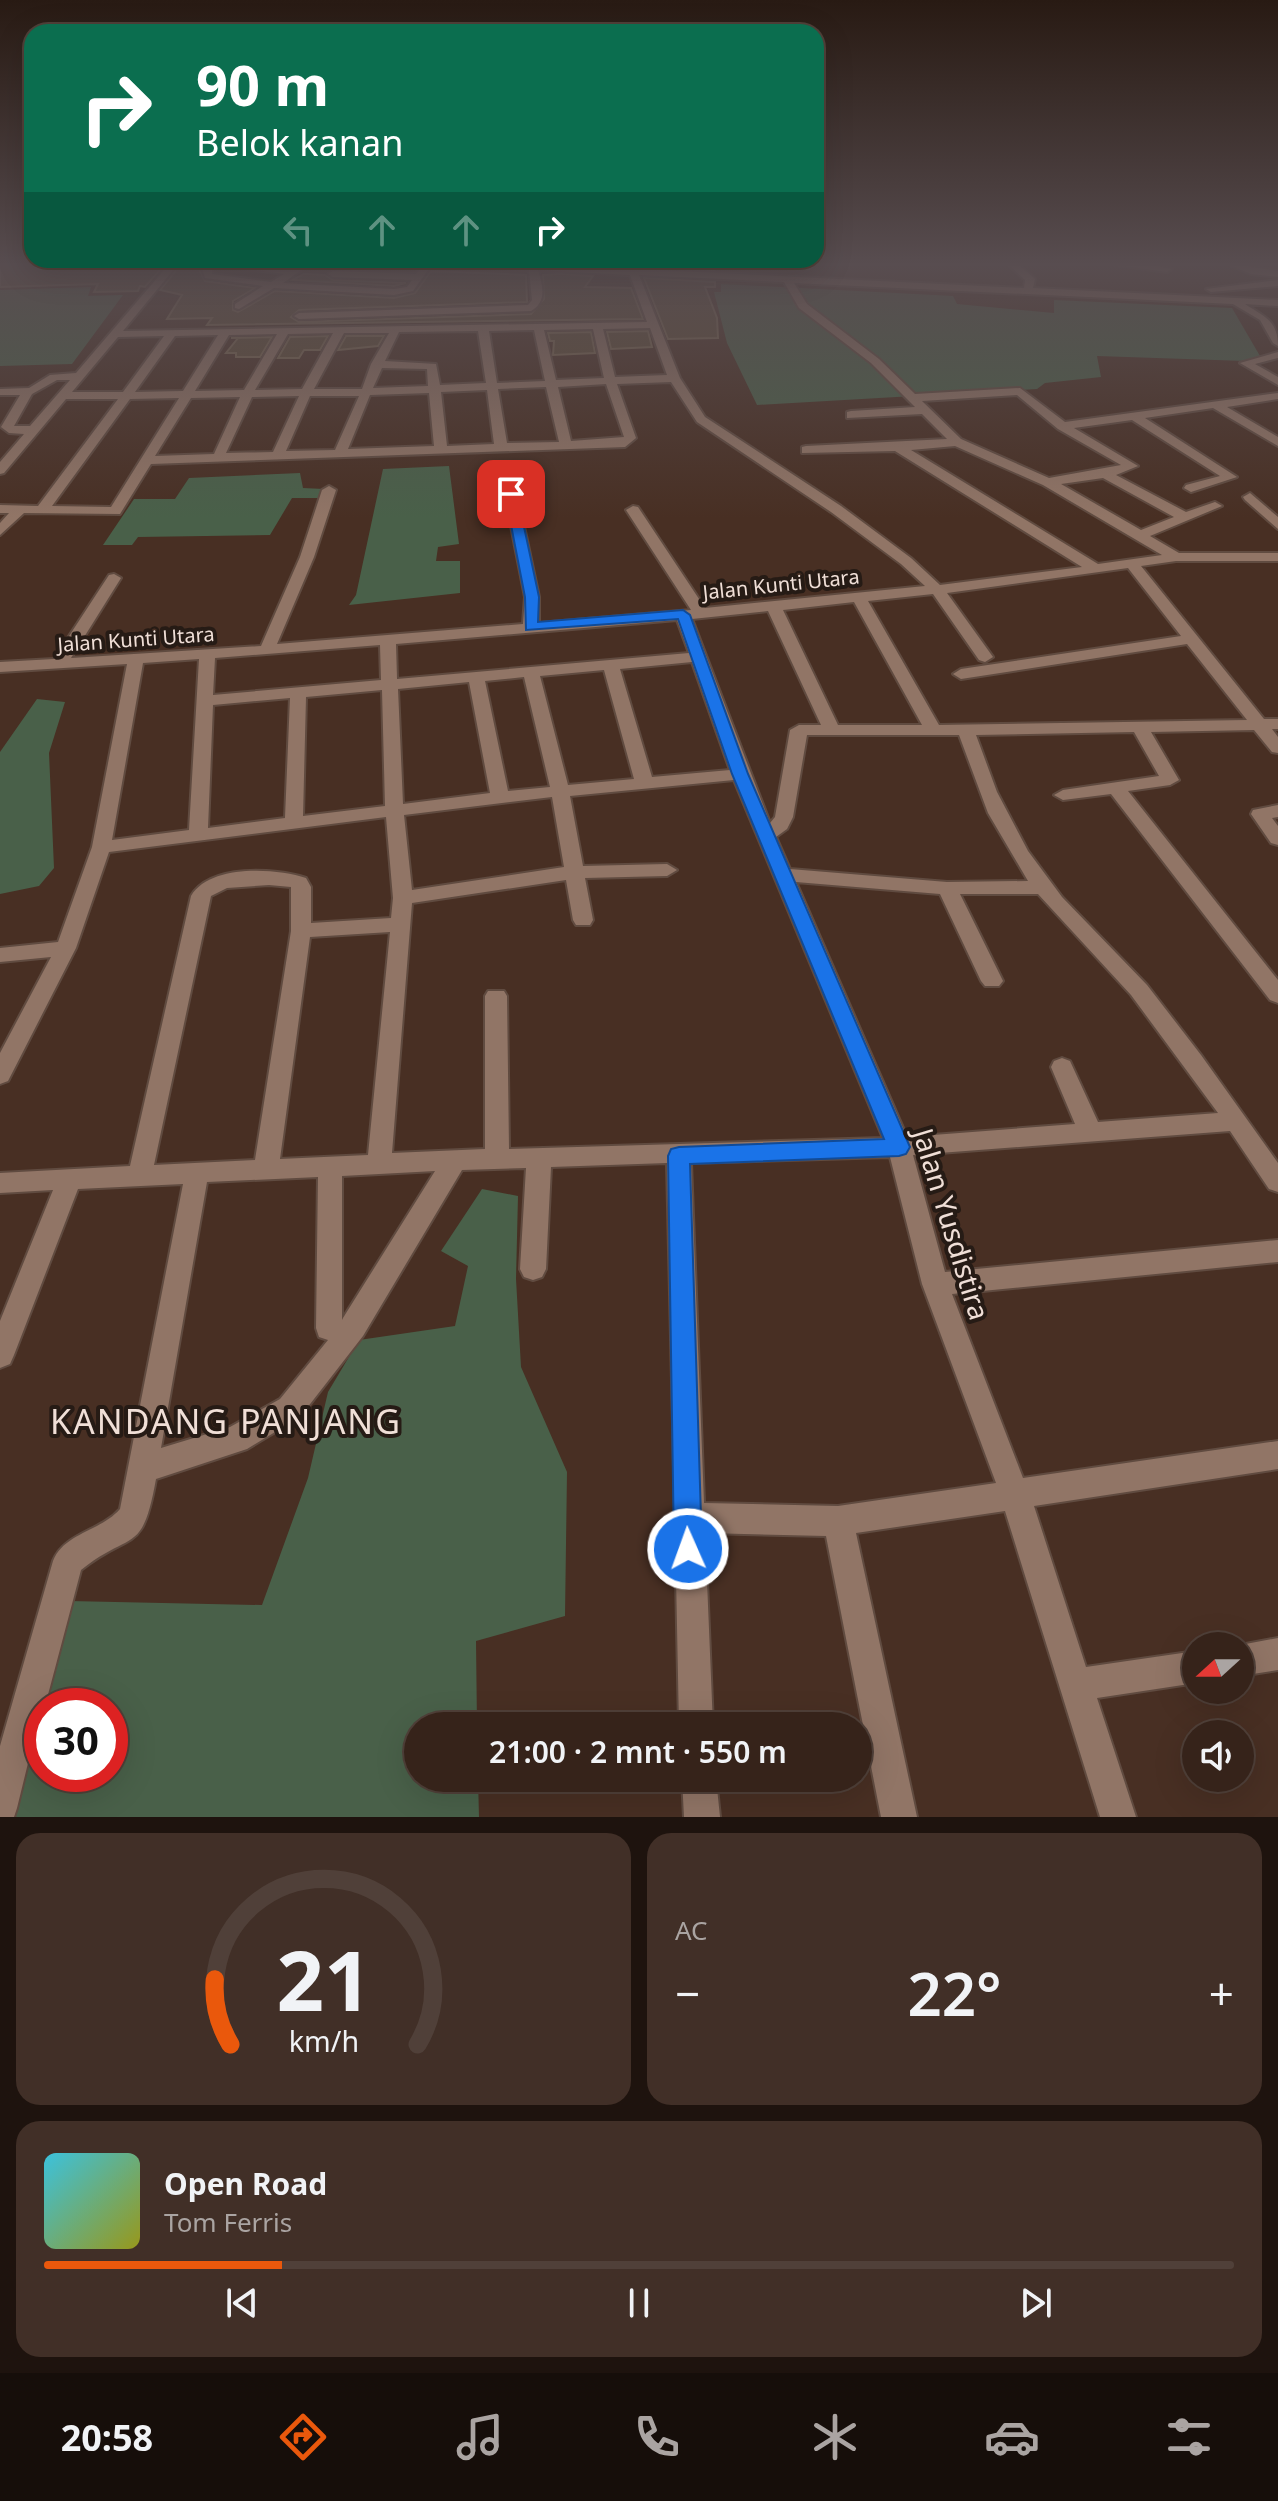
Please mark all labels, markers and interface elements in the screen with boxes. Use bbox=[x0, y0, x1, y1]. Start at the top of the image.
text: 90 m bbox=[196, 46, 329, 122]
icon: right bbox=[64, 56, 168, 160]
text: Belok kanan bbox=[196, 118, 403, 167]
icon: left bbox=[276, 208, 320, 252]
icon: ahead bbox=[360, 208, 404, 252]
icon: ahead bbox=[444, 208, 488, 252]
icon: right bbox=[528, 208, 572, 252]
pin bbox=[477, 460, 545, 528]
icon: arrive bbox=[489, 472, 533, 516]
street label: Jalan Kunti Utara bbox=[699, 562, 861, 606]
street label: Jalan Kunti Utara bbox=[55, 620, 215, 658]
street label: Jalan Yusdistira bbox=[904, 1121, 999, 1324]
district label: KANDANG PANJANG bbox=[50, 1398, 402, 1444]
position arrow bbox=[646, 1507, 730, 1591]
north arrow bbox=[1182, 1632, 1254, 1704]
map controls bbox=[1182, 1632, 1254, 1792]
speed limit sign: 30 bbox=[24, 1688, 128, 1792]
button: sound bbox=[1182, 1720, 1254, 1792]
text: 21:00 · 2 mnt · 550 m bbox=[489, 1731, 787, 1772]
text: AC bbox=[675, 1912, 708, 1948]
text: 21 bbox=[276, 1922, 371, 2035]
text: 22° bbox=[907, 1952, 1002, 2034]
text: − bbox=[675, 1963, 700, 2023]
text: + bbox=[1209, 1963, 1234, 2023]
text: km/h bbox=[288, 2021, 359, 2060]
text: Open Road bbox=[164, 2163, 327, 2204]
text: Tom Ferris bbox=[164, 2204, 292, 2240]
icon: previous bbox=[220, 2281, 264, 2325]
icon: pause bbox=[617, 2281, 661, 2325]
icon: next bbox=[1014, 2281, 1058, 2325]
icon: directions bbox=[275, 2409, 331, 2465]
icon: music bbox=[452, 2409, 508, 2465]
icon: phone bbox=[629, 2409, 685, 2465]
icon: climate bbox=[807, 2409, 863, 2465]
icon: car bbox=[984, 2409, 1040, 2465]
icon: filters bbox=[1161, 2409, 1217, 2465]
text: 20:58 bbox=[61, 2413, 153, 2462]

